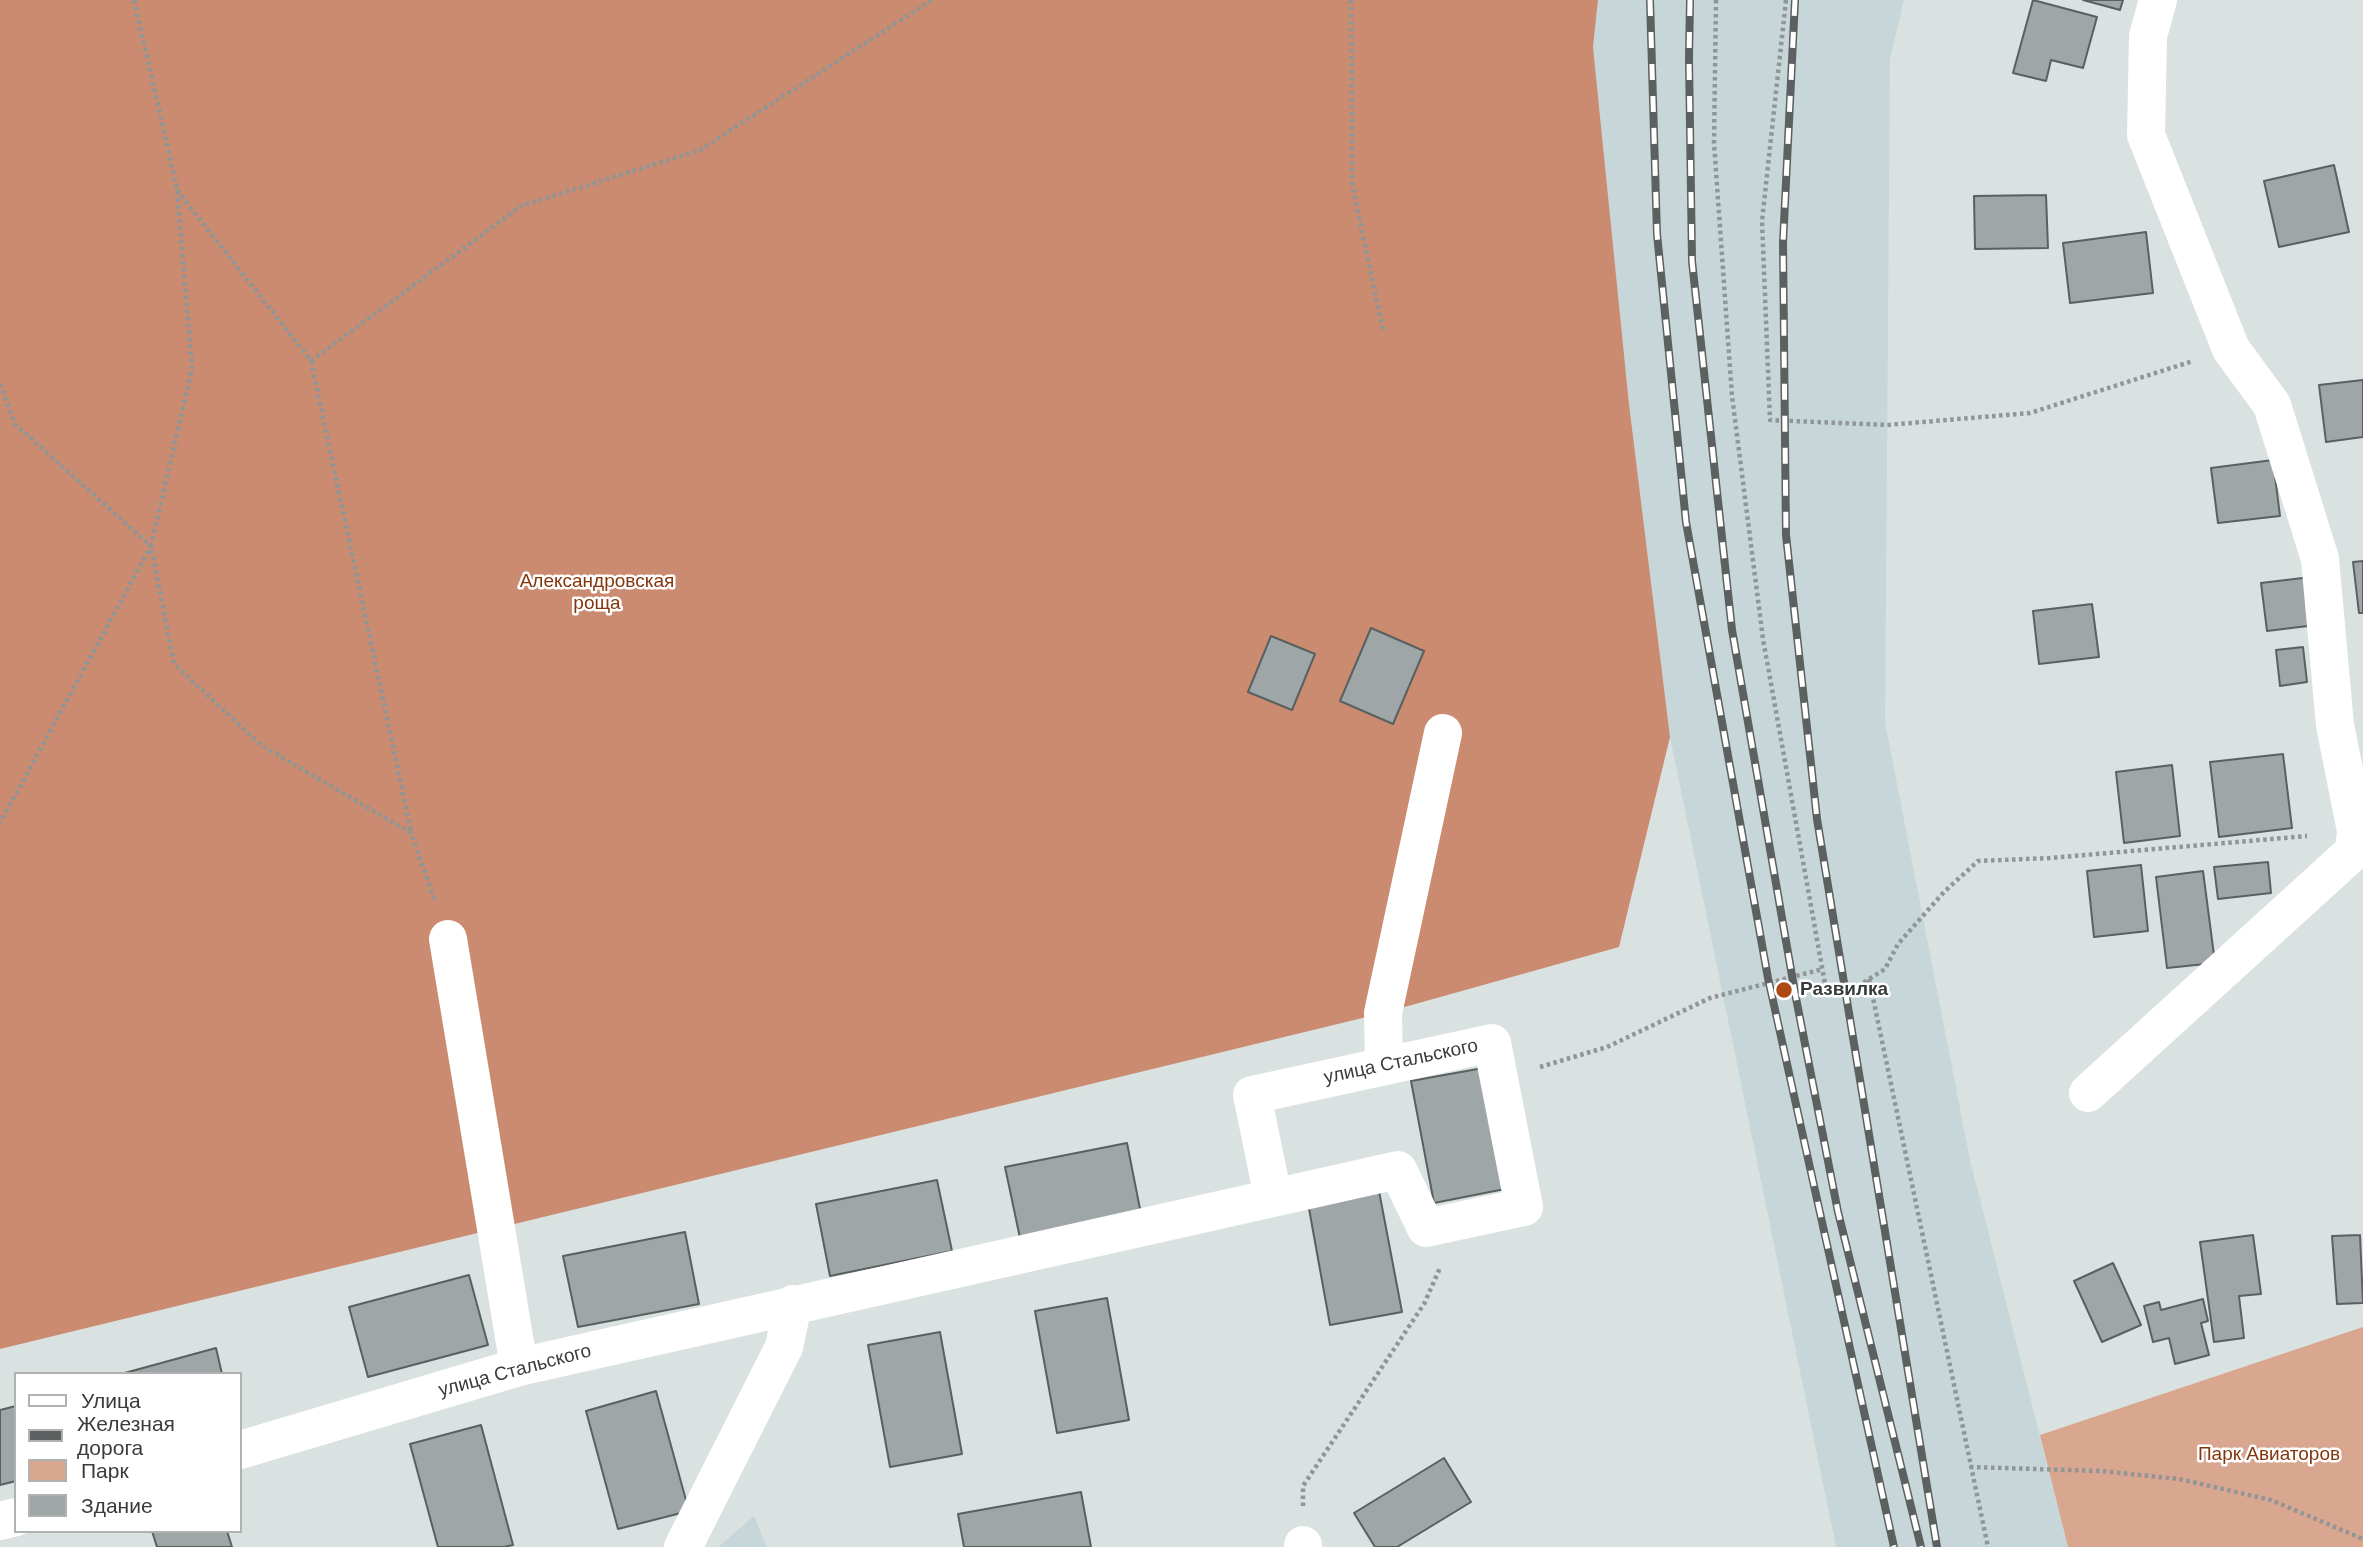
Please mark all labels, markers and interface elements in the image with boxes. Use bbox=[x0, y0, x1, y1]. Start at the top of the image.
park label: Александровская роща bbox=[520, 571, 674, 615]
place label: Развилка bbox=[1800, 979, 1888, 1001]
marker: Развилка bbox=[1774, 980, 1794, 1000]
street label: улица Стальского bbox=[1322, 1035, 1480, 1089]
street label: улица Стальского bbox=[436, 1340, 594, 1402]
legend bbox=[14, 1372, 242, 1533]
text: Улица bbox=[81, 1389, 141, 1412]
text: Железная дорога bbox=[77, 1412, 175, 1459]
park label: Парк Авиаторов bbox=[2198, 1444, 2340, 1466]
text: Парк bbox=[81, 1459, 129, 1482]
text: Здание bbox=[81, 1494, 153, 1517]

